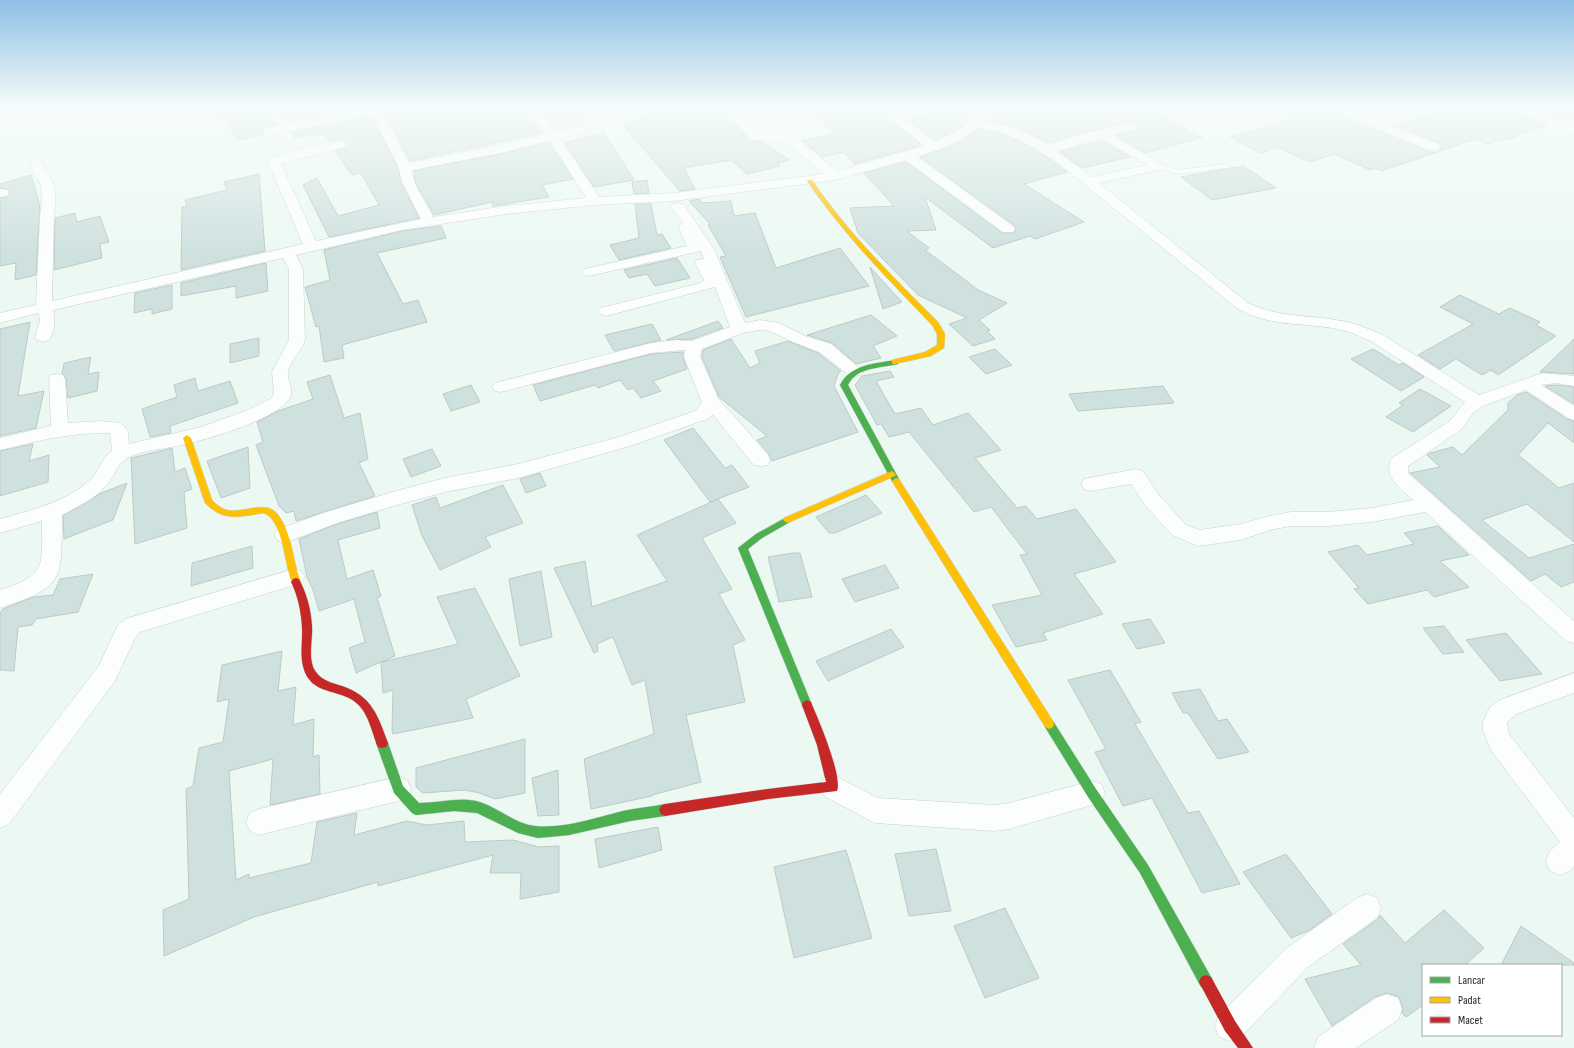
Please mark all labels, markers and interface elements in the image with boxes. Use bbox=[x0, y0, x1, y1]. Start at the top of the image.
legend bbox=[1422, 964, 1562, 1036]
text: Lancar bbox=[1458, 973, 1485, 988]
text: Padat bbox=[1458, 993, 1481, 1008]
text: Macet bbox=[1458, 1013, 1483, 1028]

